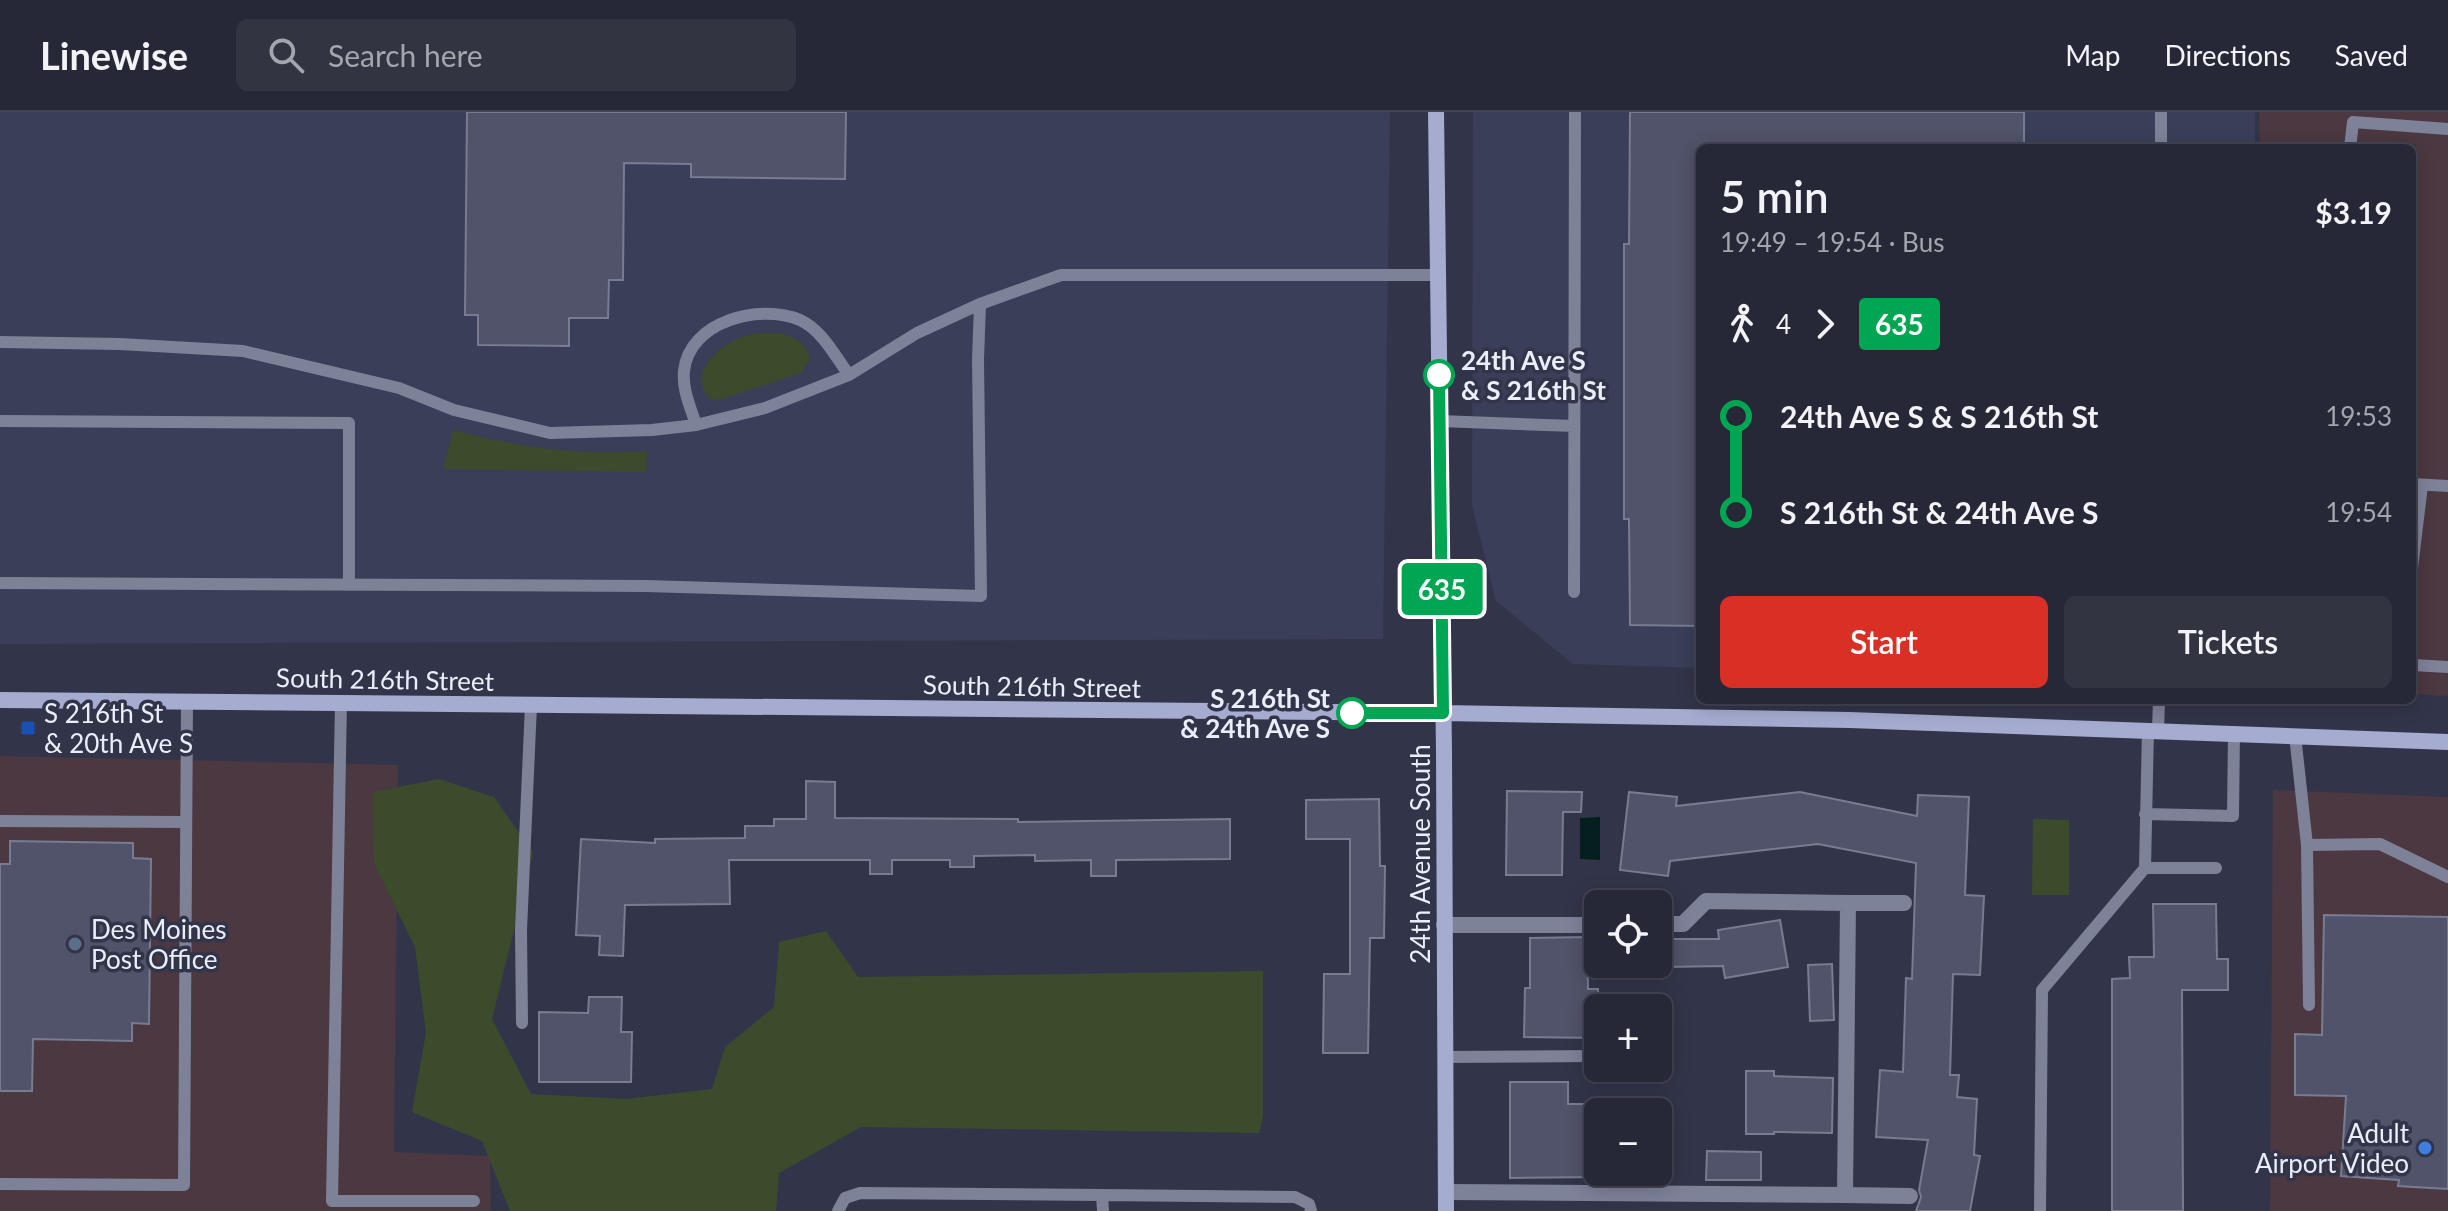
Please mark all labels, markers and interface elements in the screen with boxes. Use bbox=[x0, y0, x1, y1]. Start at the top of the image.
search box bbox=[236, 19, 796, 91]
text: Linewise bbox=[40, 32, 188, 78]
icon: search bbox=[264, 33, 308, 77]
text: Search here bbox=[328, 37, 483, 73]
text: Map bbox=[2065, 38, 2120, 72]
text: Directions bbox=[2164, 38, 2291, 72]
text: Saved bbox=[2335, 38, 2408, 72]
text: 5 min bbox=[1720, 170, 1829, 222]
text: $3.19 bbox=[2315, 194, 2392, 230]
text: 19:49 – 19:54 · Bus bbox=[1720, 226, 1944, 258]
icon: walk bbox=[1720, 302, 1764, 346]
icon: forward bbox=[1803, 302, 1847, 346]
text: 635 bbox=[1875, 307, 1924, 341]
text: 4 bbox=[1776, 308, 1791, 340]
place label: 24th Ave S & S 216th St bbox=[1461, 344, 1606, 406]
marker: 24th Ave S & S 216th St bbox=[1424, 360, 1454, 390]
text: 24th Ave S & S 216th St bbox=[1780, 398, 2098, 434]
text: 19:53 bbox=[2325, 400, 2392, 432]
text: S 216th St & 24th Ave S bbox=[1780, 494, 2098, 530]
text: 19:54 bbox=[2325, 496, 2392, 528]
line badge: 635 bbox=[1396, 563, 1488, 615]
text: 635 bbox=[1418, 572, 1466, 606]
button: Start bbox=[1720, 596, 2048, 688]
button: Tickets bbox=[2064, 596, 2392, 688]
street label: South 216th Street bbox=[276, 661, 495, 697]
street label: South 216th Street bbox=[923, 668, 1142, 704]
place label: S 216th St & 24th Ave S bbox=[1180, 682, 1330, 744]
place label: S 216th St & 20th Ave S bbox=[44, 697, 193, 759]
marker: S 216th St & 24th Ave S bbox=[1337, 698, 1367, 728]
marker: S 216th St & 20th Ave S bbox=[19, 719, 37, 737]
street label: 24th Avenue South bbox=[1404, 744, 1436, 964]
map controls bbox=[1584, 890, 1672, 1186]
button: locate bbox=[1584, 890, 1672, 978]
place label: Des Moines Post Office bbox=[91, 913, 226, 975]
marker: Des Moines Post Office bbox=[66, 935, 84, 953]
button: + bbox=[1584, 994, 1672, 1082]
button: − bbox=[1584, 1098, 1672, 1186]
place label: Adult Airport Video bbox=[2255, 1117, 2410, 1179]
marker: Adult Airport Video bbox=[2416, 1139, 2434, 1157]

